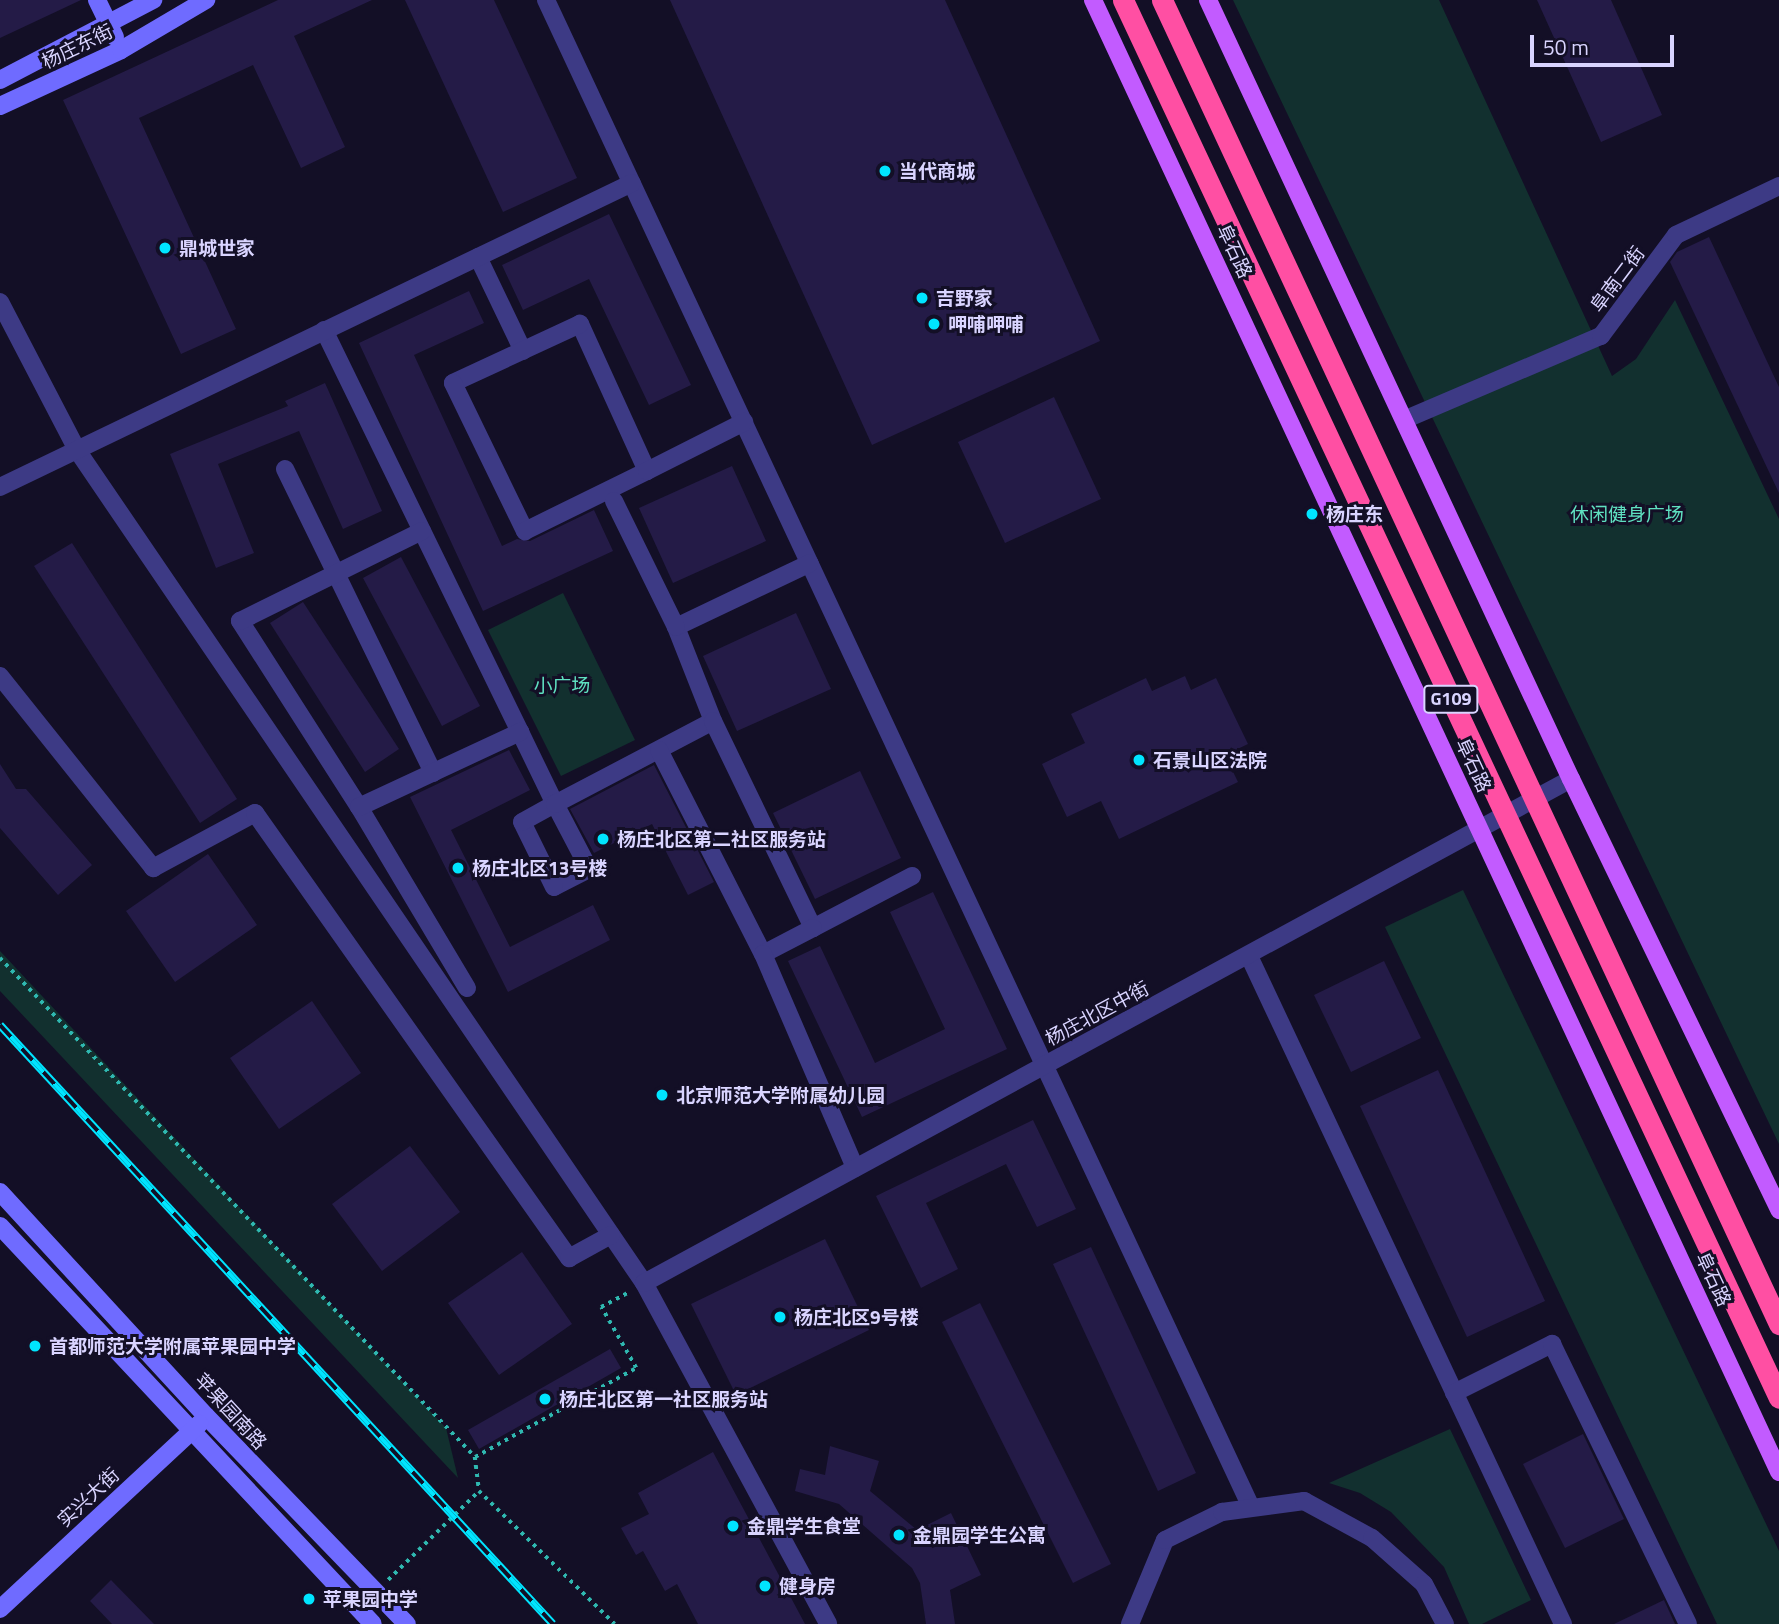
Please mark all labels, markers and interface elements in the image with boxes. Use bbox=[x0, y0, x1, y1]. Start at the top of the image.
street label: 杨庄东街 bbox=[38, 19, 116, 73]
scale bar bbox=[1534, 21, 1678, 65]
text: 50 m bbox=[1543, 31, 1589, 63]
place label: 当代商城 bbox=[899, 160, 975, 182]
marker: 当代商城 bbox=[877, 163, 893, 179]
street label: 阜石路 bbox=[1213, 220, 1257, 282]
place label: 鼎城世家 bbox=[179, 237, 255, 259]
marker: 鼎城世家 bbox=[157, 240, 173, 256]
street label: 阜南二街 bbox=[1585, 242, 1649, 316]
place label: 吉野家 bbox=[936, 287, 993, 309]
marker: 吉野家 bbox=[914, 290, 930, 306]
place label: 呷哺呷哺 bbox=[948, 313, 1024, 335]
marker: 呷哺呷哺 bbox=[926, 316, 942, 332]
place label: 杨庄东 bbox=[1326, 503, 1383, 525]
park label: 休闲健身广场 bbox=[1570, 503, 1684, 525]
marker: 杨庄东 bbox=[1304, 506, 1320, 522]
park label: 小广场 bbox=[534, 674, 590, 696]
road number: G109 bbox=[1423, 684, 1479, 714]
street label: 阜石路 bbox=[1452, 734, 1496, 796]
place label: 石景山区法院 bbox=[1153, 749, 1267, 771]
marker: 石景山区法院 bbox=[1131, 752, 1147, 768]
place label: 杨庄北区第二社区服务站 bbox=[617, 828, 826, 850]
marker: 杨庄北区第二社区服务站 bbox=[595, 831, 611, 847]
place label: 杨庄北区13号楼 bbox=[472, 857, 607, 879]
marker: 杨庄北区13号楼 bbox=[450, 860, 466, 876]
street label: 杨庄北区中街 bbox=[1041, 976, 1153, 1050]
place label: 北京师范大学附属幼儿园 bbox=[676, 1084, 885, 1106]
marker: 北京师范大学附属幼儿园 bbox=[654, 1087, 670, 1103]
street label: 阜石路 bbox=[1692, 1248, 1736, 1310]
place label: 杨庄北区9号楼 bbox=[794, 1306, 919, 1328]
marker: 杨庄北区9号楼 bbox=[772, 1309, 788, 1325]
place label: 首都师范大学附属苹果园中学 bbox=[49, 1335, 296, 1357]
marker: 首都师范大学附属苹果园中学 bbox=[27, 1338, 43, 1354]
street label: 苹果园南路 bbox=[190, 1368, 272, 1454]
place label: 杨庄北区第一社区服务站 bbox=[559, 1388, 768, 1410]
marker: 杨庄北区第一社区服务站 bbox=[537, 1391, 553, 1407]
street label: 实兴大街 bbox=[52, 1463, 124, 1531]
place label: 金鼎学生食堂 bbox=[747, 1515, 861, 1537]
marker: 金鼎学生食堂 bbox=[725, 1518, 741, 1534]
place label: 金鼎园学生公寓 bbox=[913, 1524, 1046, 1546]
marker: 金鼎园学生公寓 bbox=[891, 1527, 907, 1543]
place label: 健身房 bbox=[779, 1575, 836, 1597]
marker: 健身房 bbox=[757, 1578, 773, 1594]
place label: 苹果园中学 bbox=[323, 1588, 418, 1610]
marker: 苹果园中学 bbox=[301, 1591, 317, 1607]

